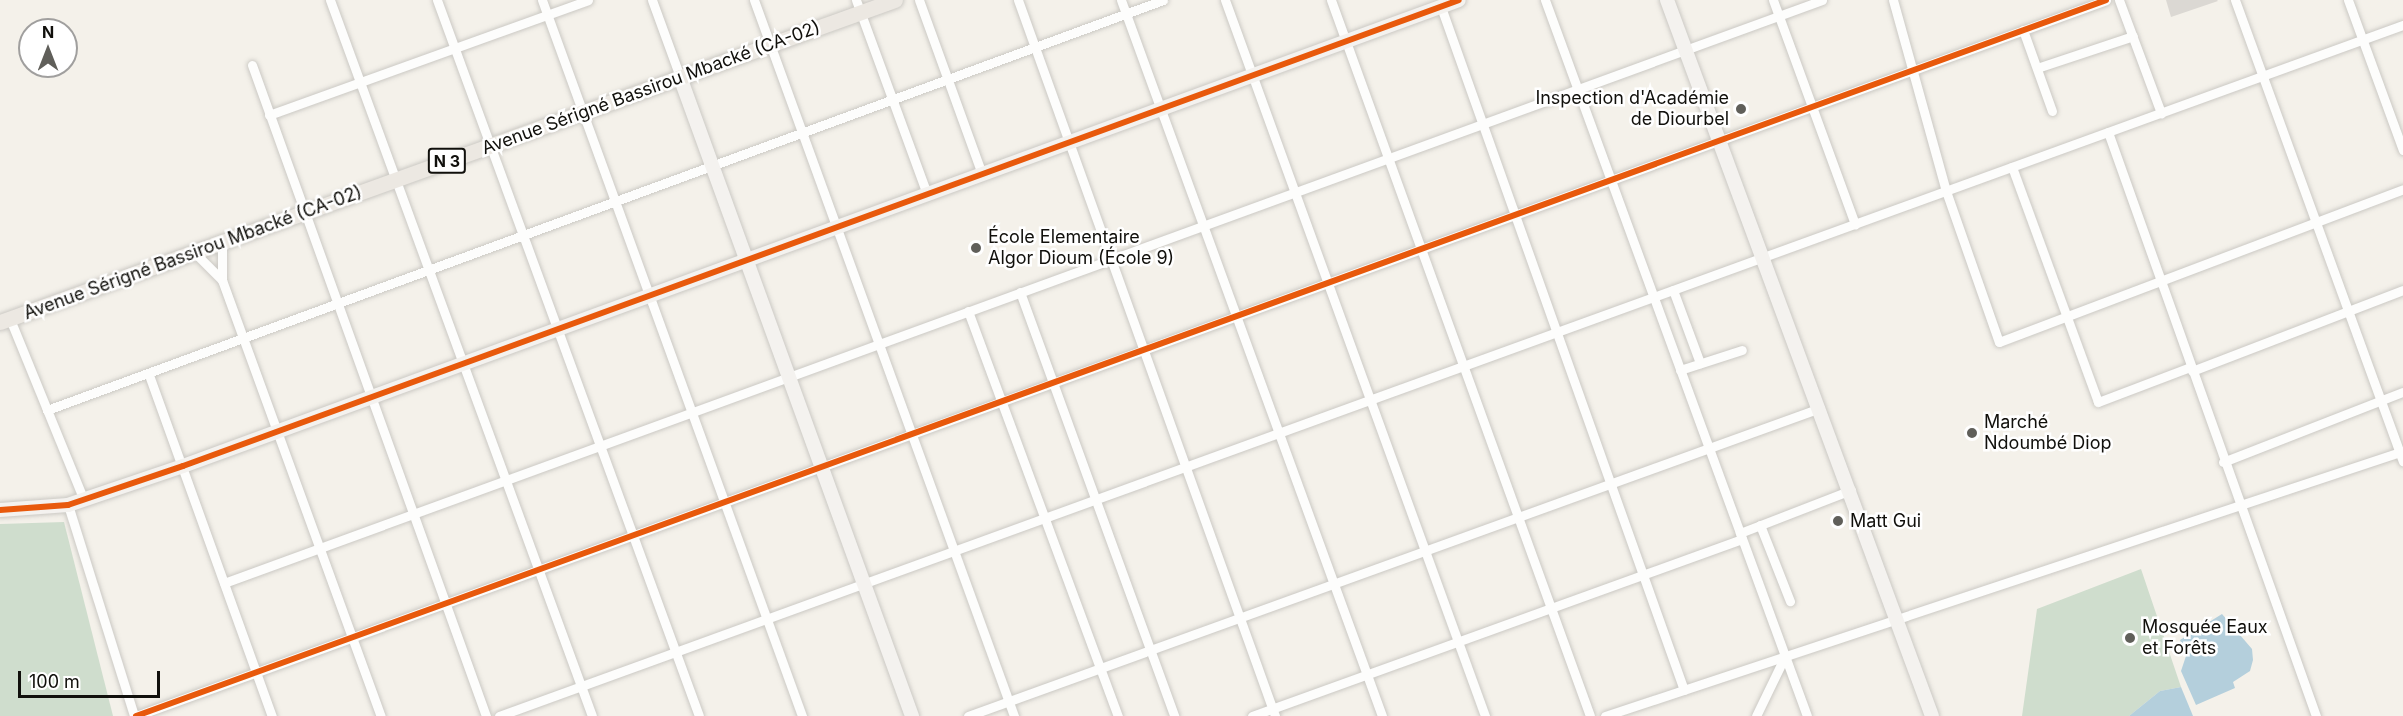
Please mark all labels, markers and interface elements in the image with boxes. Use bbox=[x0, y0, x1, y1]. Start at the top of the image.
street label: Avenue Sérigné Bassirou Mbacké (CA-02) bbox=[479, 17, 823, 159]
north arrow bbox=[18, 18, 78, 78]
text: N bbox=[42, 22, 54, 42]
place label: Inspection d'Académie de Diourbel bbox=[1535, 88, 1729, 130]
marker: Inspection d'Académie de Diourbel bbox=[1734, 102, 1748, 116]
road number: N 3 bbox=[428, 148, 466, 174]
street label: Avenue Sérigné Bassirou Mbacké (CA-02) bbox=[21, 182, 365, 324]
place label: École Elementaire Algor Dioum (École 9) bbox=[988, 227, 1174, 270]
marker: École Elementaire Algor Dioum (École 9) bbox=[969, 241, 983, 255]
place label: Marché Ndoumbé Diop bbox=[1984, 412, 2112, 454]
marker: Marché Ndoumbé Diop bbox=[1965, 426, 1979, 440]
place label: Matt Gui bbox=[1850, 510, 1921, 532]
marker: Matt Gui bbox=[1831, 514, 1845, 528]
place label: Mosquée Eaux et Forêts bbox=[2142, 617, 2268, 660]
marker: Mosquée Eaux et Forêts bbox=[2123, 631, 2137, 645]
scale bar bbox=[21, 659, 164, 697]
text: 100 m bbox=[29, 671, 80, 692]

